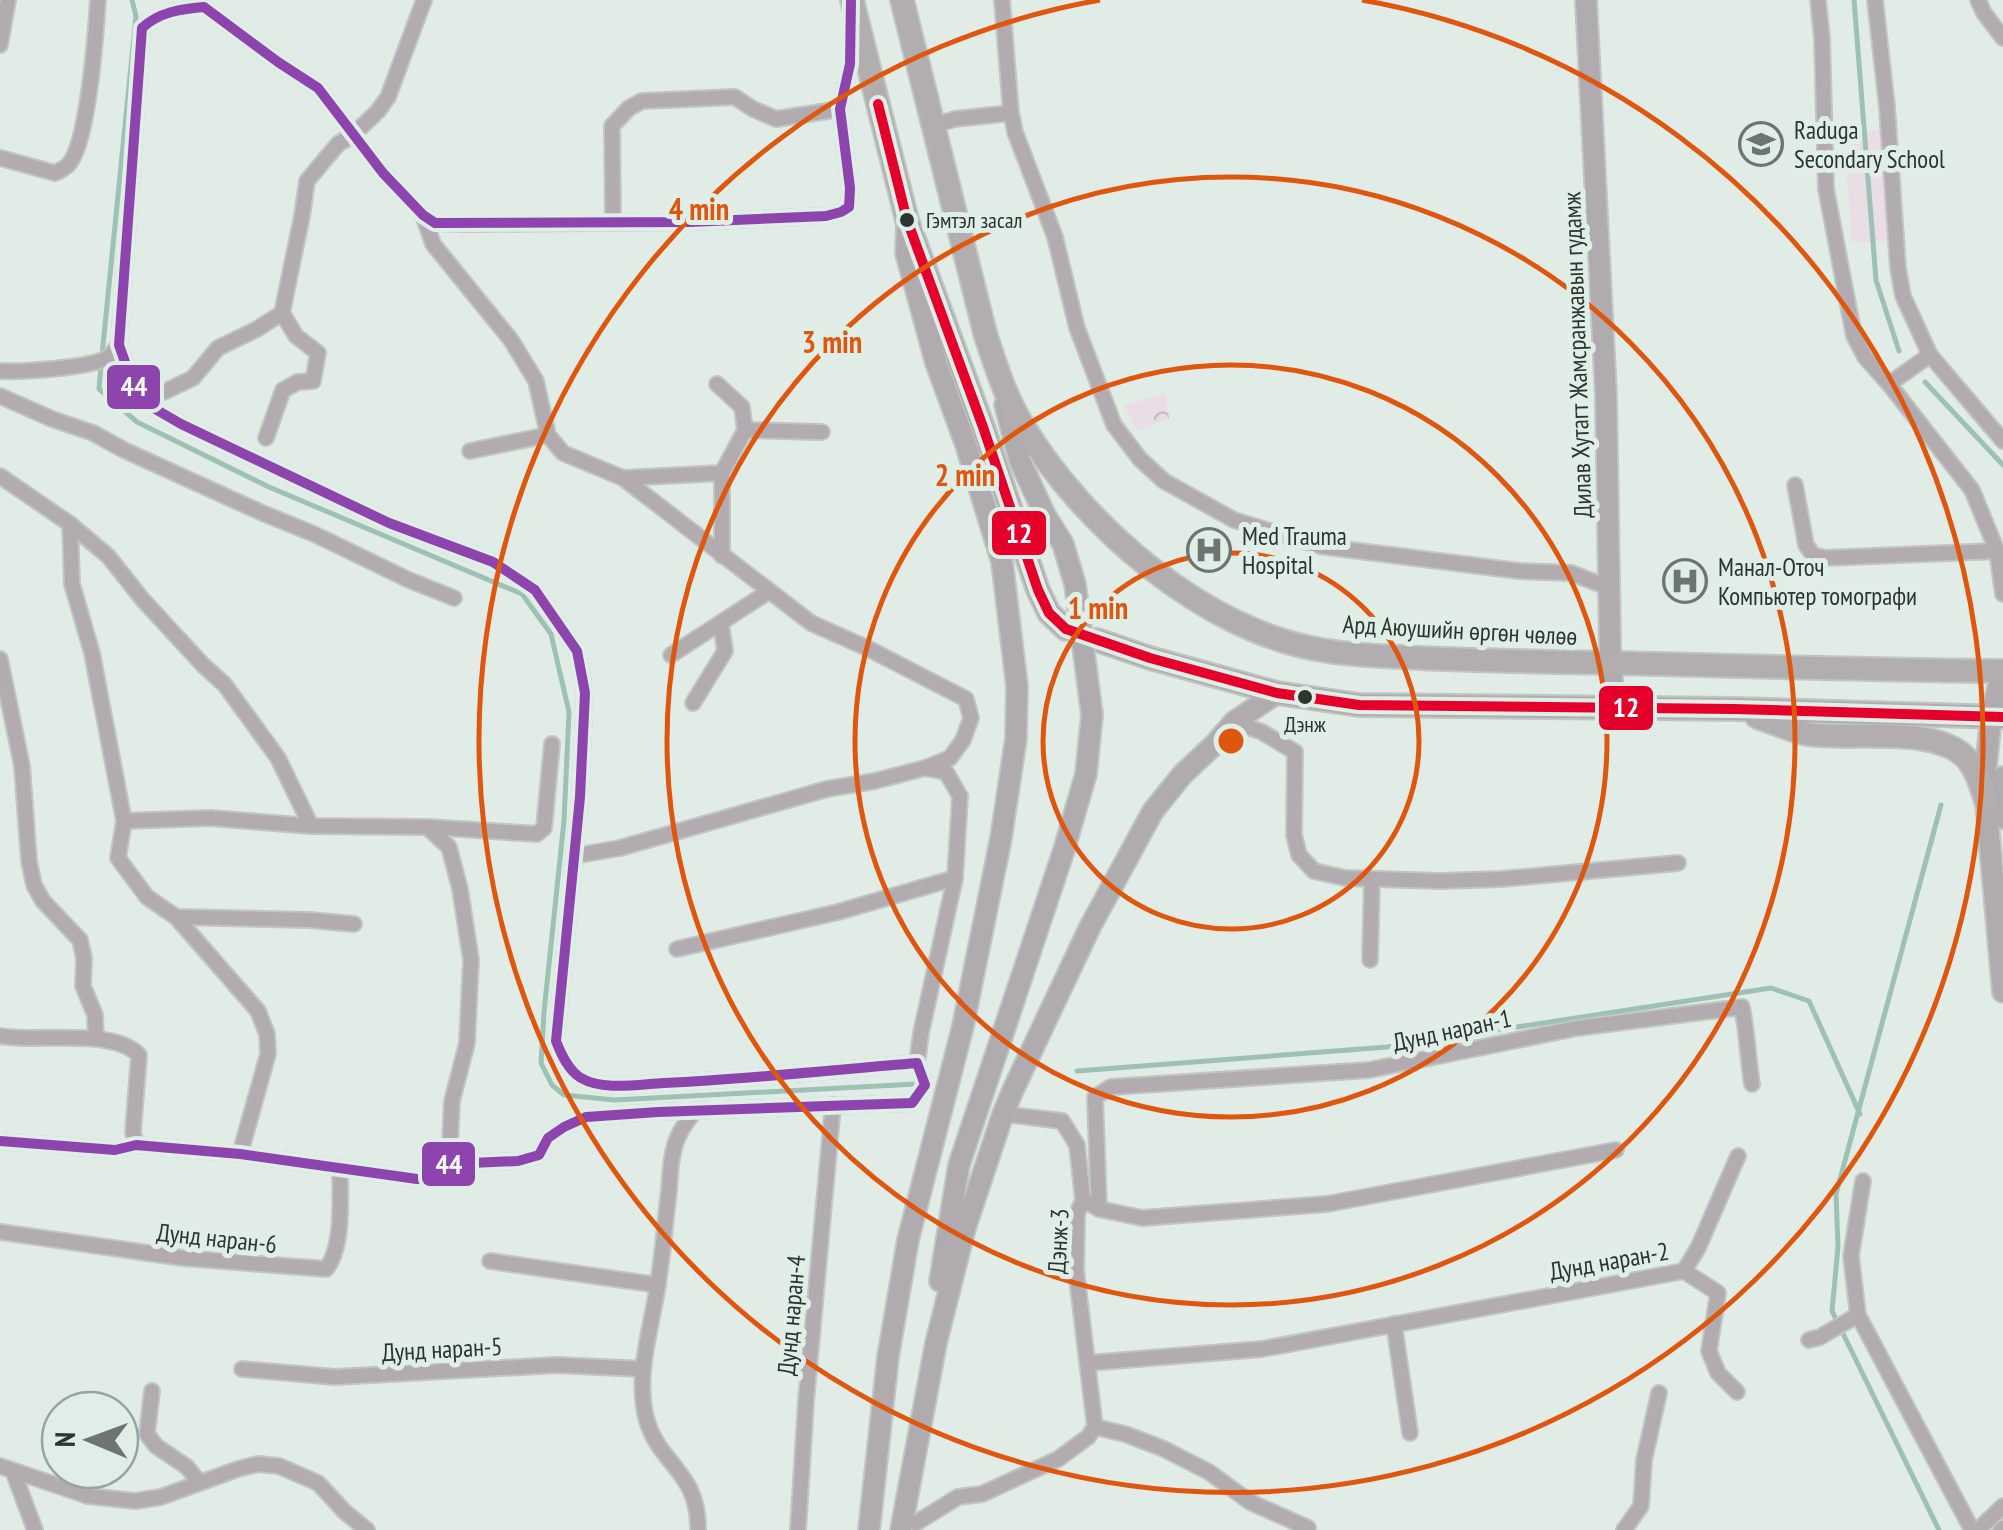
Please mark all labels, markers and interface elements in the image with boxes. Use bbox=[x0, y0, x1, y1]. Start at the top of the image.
place label: Raduga Secondary School bbox=[1794, 114, 1945, 175]
school or university icon: Raduga Secondary School bbox=[1738, 121, 1784, 167]
text: 4 min bbox=[669, 189, 729, 228]
street label: Дилав Хутагт Жамсранжавын гудамж bbox=[1555, 191, 1599, 519]
place label: Гэмтэл засал bbox=[926, 206, 1023, 234]
marker: Гэмтэл засал bbox=[897, 210, 917, 230]
text: 3 min bbox=[802, 322, 862, 361]
line badge: 44 bbox=[105, 363, 162, 411]
text: 44 bbox=[121, 367, 148, 404]
text: 2 min bbox=[935, 455, 995, 494]
line badge: 12 bbox=[990, 509, 1048, 557]
text: 12 bbox=[1006, 514, 1032, 551]
place label: Med Trauma Hospital bbox=[1242, 520, 1347, 581]
hospital icon: Med Trauma Hospital bbox=[1186, 527, 1232, 573]
place label: Манал-Оточ Компьютер томографи bbox=[1718, 551, 1917, 612]
hospital icon: Манал-Оточ Компьютер томографи bbox=[1662, 558, 1708, 604]
text: 1 min bbox=[1068, 588, 1128, 627]
street label: Ард Аюушийн өргөн чөлөө bbox=[1342, 608, 1578, 652]
line badge: 12 bbox=[1597, 684, 1655, 732]
marker: Дэнж bbox=[1295, 687, 1315, 707]
text: 12 bbox=[1613, 688, 1639, 725]
place label: Дэнж bbox=[1284, 710, 1326, 738]
centre of rings bbox=[1213, 723, 1249, 759]
street label: Дунд наран-1 bbox=[1390, 1002, 1514, 1058]
line badge: 44 bbox=[420, 1140, 477, 1188]
text: 44 bbox=[436, 1145, 463, 1182]
street label: Дэнж-3 bbox=[1040, 1207, 1076, 1275]
street label: Дунд наран-6 bbox=[155, 1216, 279, 1260]
street label: Дунд наран-2 bbox=[1547, 1235, 1671, 1287]
street label: Дунд наран-4 bbox=[770, 1254, 812, 1376]
street label: Дунд наран-5 bbox=[381, 1330, 503, 1368]
north arrow bbox=[40, 1390, 140, 1490]
text: N bbox=[46, 1432, 83, 1447]

